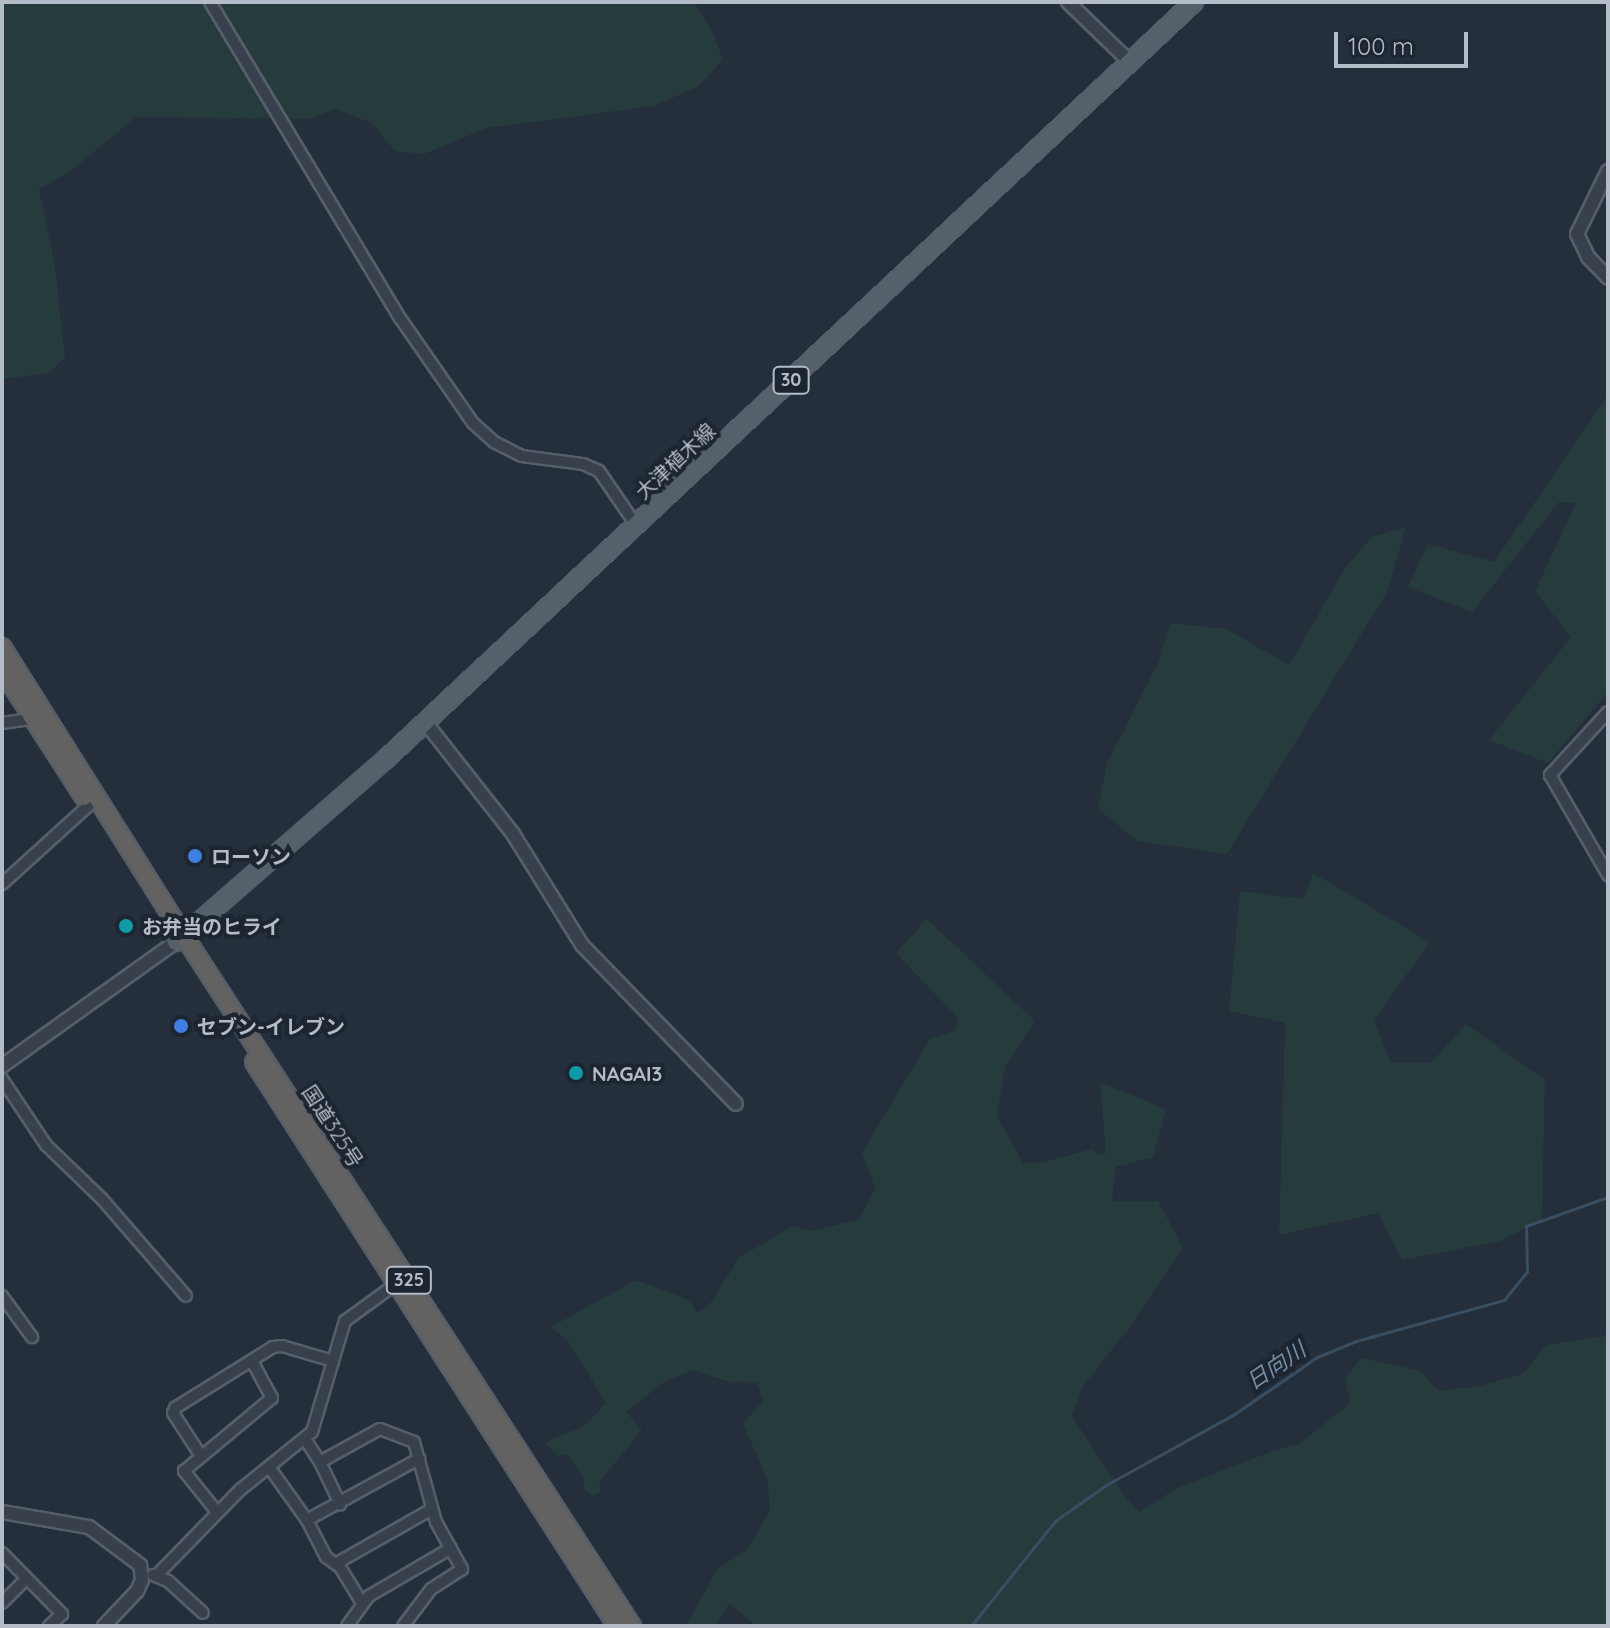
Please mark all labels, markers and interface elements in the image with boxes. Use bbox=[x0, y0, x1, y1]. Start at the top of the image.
scale bar bbox=[1338, 16, 1472, 66]
text: 100 m bbox=[1348, 31, 1414, 61]
road number: 30 bbox=[771, 366, 811, 394]
street label: 大津植木線 bbox=[630, 418, 720, 504]
place label: ローソン bbox=[211, 844, 291, 868]
marker: ローソン bbox=[186, 847, 204, 865]
place label: お弁当のヒライ bbox=[142, 914, 282, 938]
marker: お弁当のヒライ bbox=[117, 917, 135, 935]
place label: セブン-イレブン bbox=[197, 1014, 345, 1038]
marker: セブン-イレブン bbox=[172, 1017, 190, 1035]
place label: NAGAI3 bbox=[592, 1061, 662, 1085]
marker: NAGAI3 bbox=[567, 1064, 585, 1082]
street label: 国道325号 bbox=[298, 1081, 368, 1171]
road number: 325 bbox=[385, 1266, 433, 1294]
water label: 日向川 bbox=[1241, 1337, 1311, 1395]

